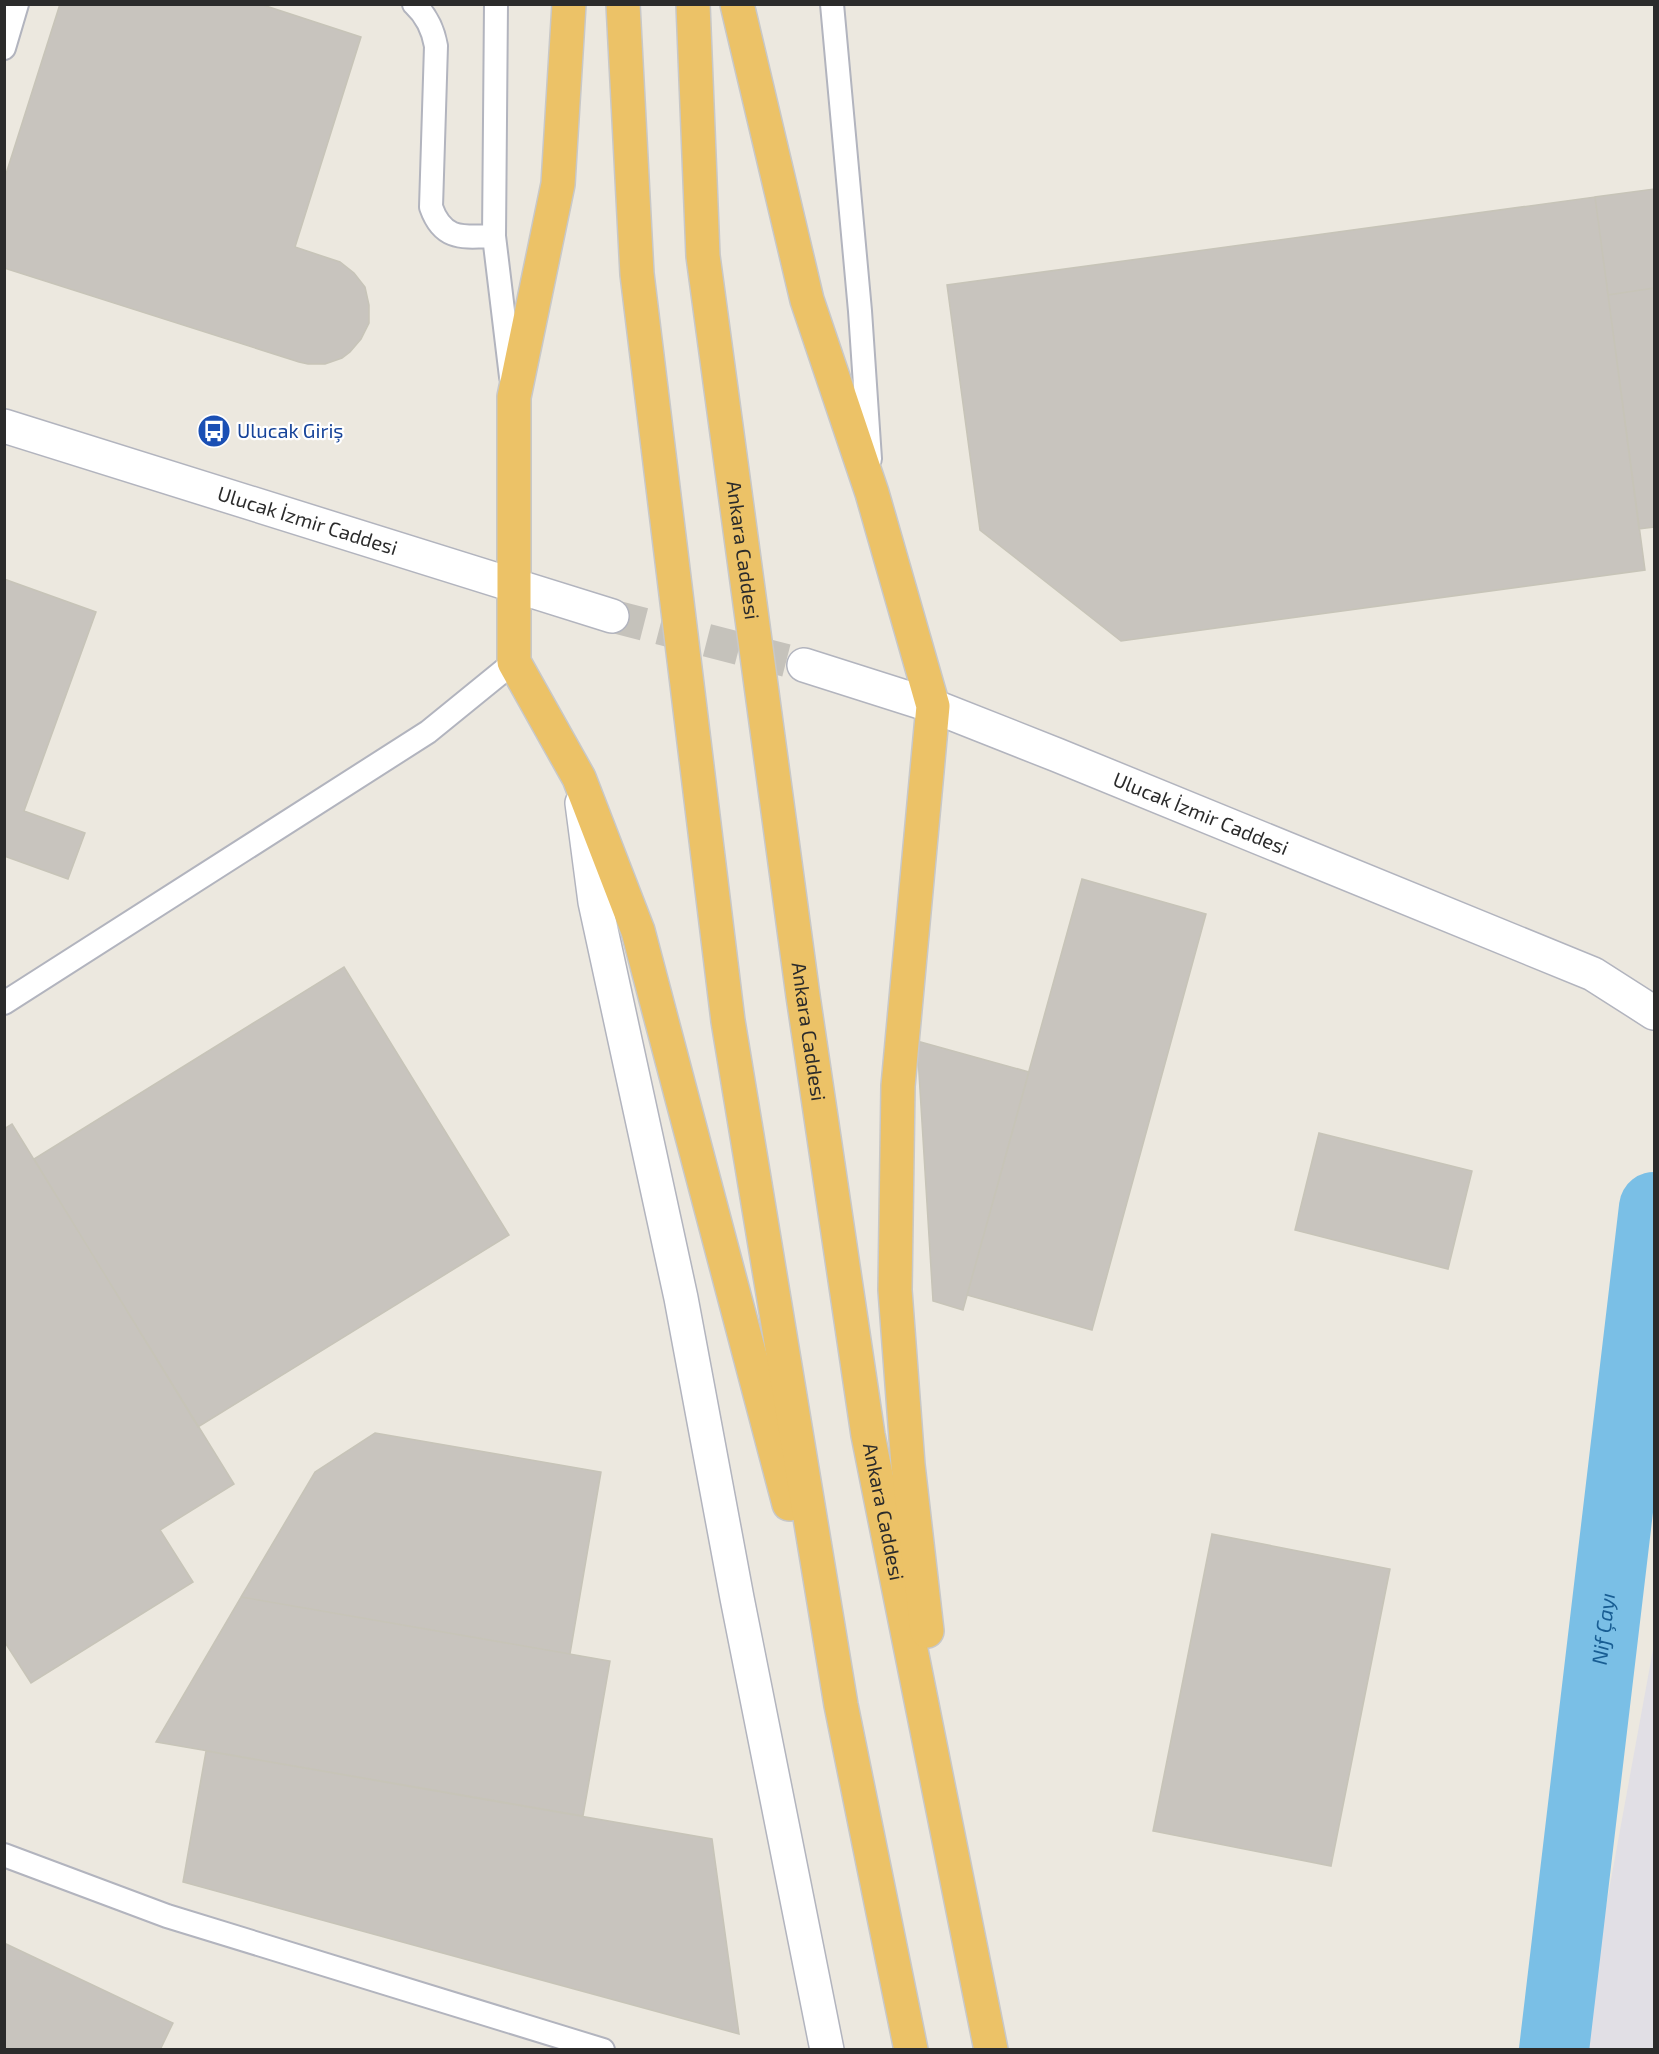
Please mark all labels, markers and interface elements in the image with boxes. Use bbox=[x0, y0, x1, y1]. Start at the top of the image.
bus stop icon: Ulucak Giriş bbox=[196, 413, 232, 449]
place label: Ulucak Giriş bbox=[237, 418, 344, 443]
street label: Ankara Caddesi bbox=[722, 479, 765, 621]
street label: Ulucak İzmir Caddesi bbox=[215, 481, 401, 559]
street label: Ulucak İzmir Caddesi bbox=[1110, 766, 1292, 859]
street label: Ankara Caddesi bbox=[788, 961, 831, 1103]
street label: Ankara Caddesi bbox=[859, 1441, 910, 1583]
water label: Nif Çayı bbox=[1586, 1591, 1620, 1666]

